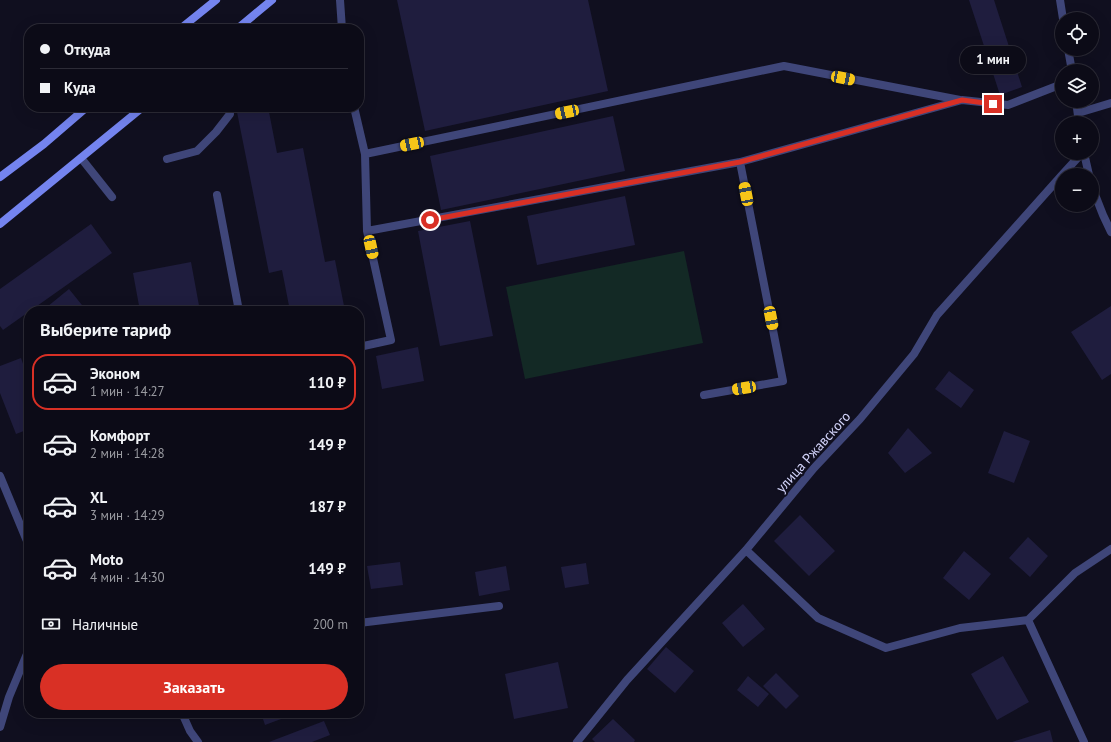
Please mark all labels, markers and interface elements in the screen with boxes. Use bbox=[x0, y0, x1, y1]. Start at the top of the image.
map controls bbox=[1055, 12, 1099, 212]
button: locate bbox=[1055, 12, 1099, 56]
text: Откуда bbox=[64, 40, 110, 59]
callout: 1 мин bbox=[960, 46, 1026, 74]
text: 1 мин bbox=[976, 51, 1010, 68]
button: layers bbox=[1055, 64, 1099, 108]
car bbox=[830, 70, 856, 86]
text: Куда bbox=[64, 78, 96, 97]
route end bbox=[984, 95, 1002, 113]
car bbox=[554, 104, 580, 120]
button: + bbox=[1055, 116, 1099, 160]
car bbox=[399, 136, 425, 152]
button: − bbox=[1055, 168, 1099, 212]
car bbox=[738, 181, 754, 207]
route start bbox=[421, 211, 439, 229]
car bbox=[363, 234, 379, 260]
car bbox=[763, 305, 779, 331]
text: Выберите тариф bbox=[40, 318, 171, 341]
icon: car bbox=[42, 364, 78, 400]
text: Эконом bbox=[90, 364, 140, 383]
text: 110 ₽ bbox=[308, 373, 346, 392]
car bbox=[731, 380, 757, 396]
text: 1 мин · 14:27 bbox=[90, 383, 165, 400]
street label: улица Ржавского bbox=[772, 408, 854, 496]
icon: car bbox=[42, 426, 78, 462]
text: Комфорт bbox=[90, 426, 150, 445]
text: 149 ₽ bbox=[308, 435, 346, 454]
text: 2 мин · 14:28 bbox=[90, 445, 165, 462]
icon: car bbox=[42, 488, 78, 524]
text: XL bbox=[90, 488, 107, 507]
text: 187 ₽ bbox=[309, 497, 346, 516]
text: 3 мин · 14:29 bbox=[90, 507, 165, 524]
icon: car bbox=[42, 550, 78, 586]
text: Moto bbox=[90, 550, 123, 569]
text: 149 ₽ bbox=[308, 559, 346, 578]
text: 4 мин · 14:30 bbox=[90, 569, 165, 586]
icon: cash bbox=[40, 613, 62, 635]
text: Наличные bbox=[72, 615, 138, 634]
text: 200 m bbox=[313, 616, 348, 633]
button: Заказать bbox=[40, 664, 348, 710]

